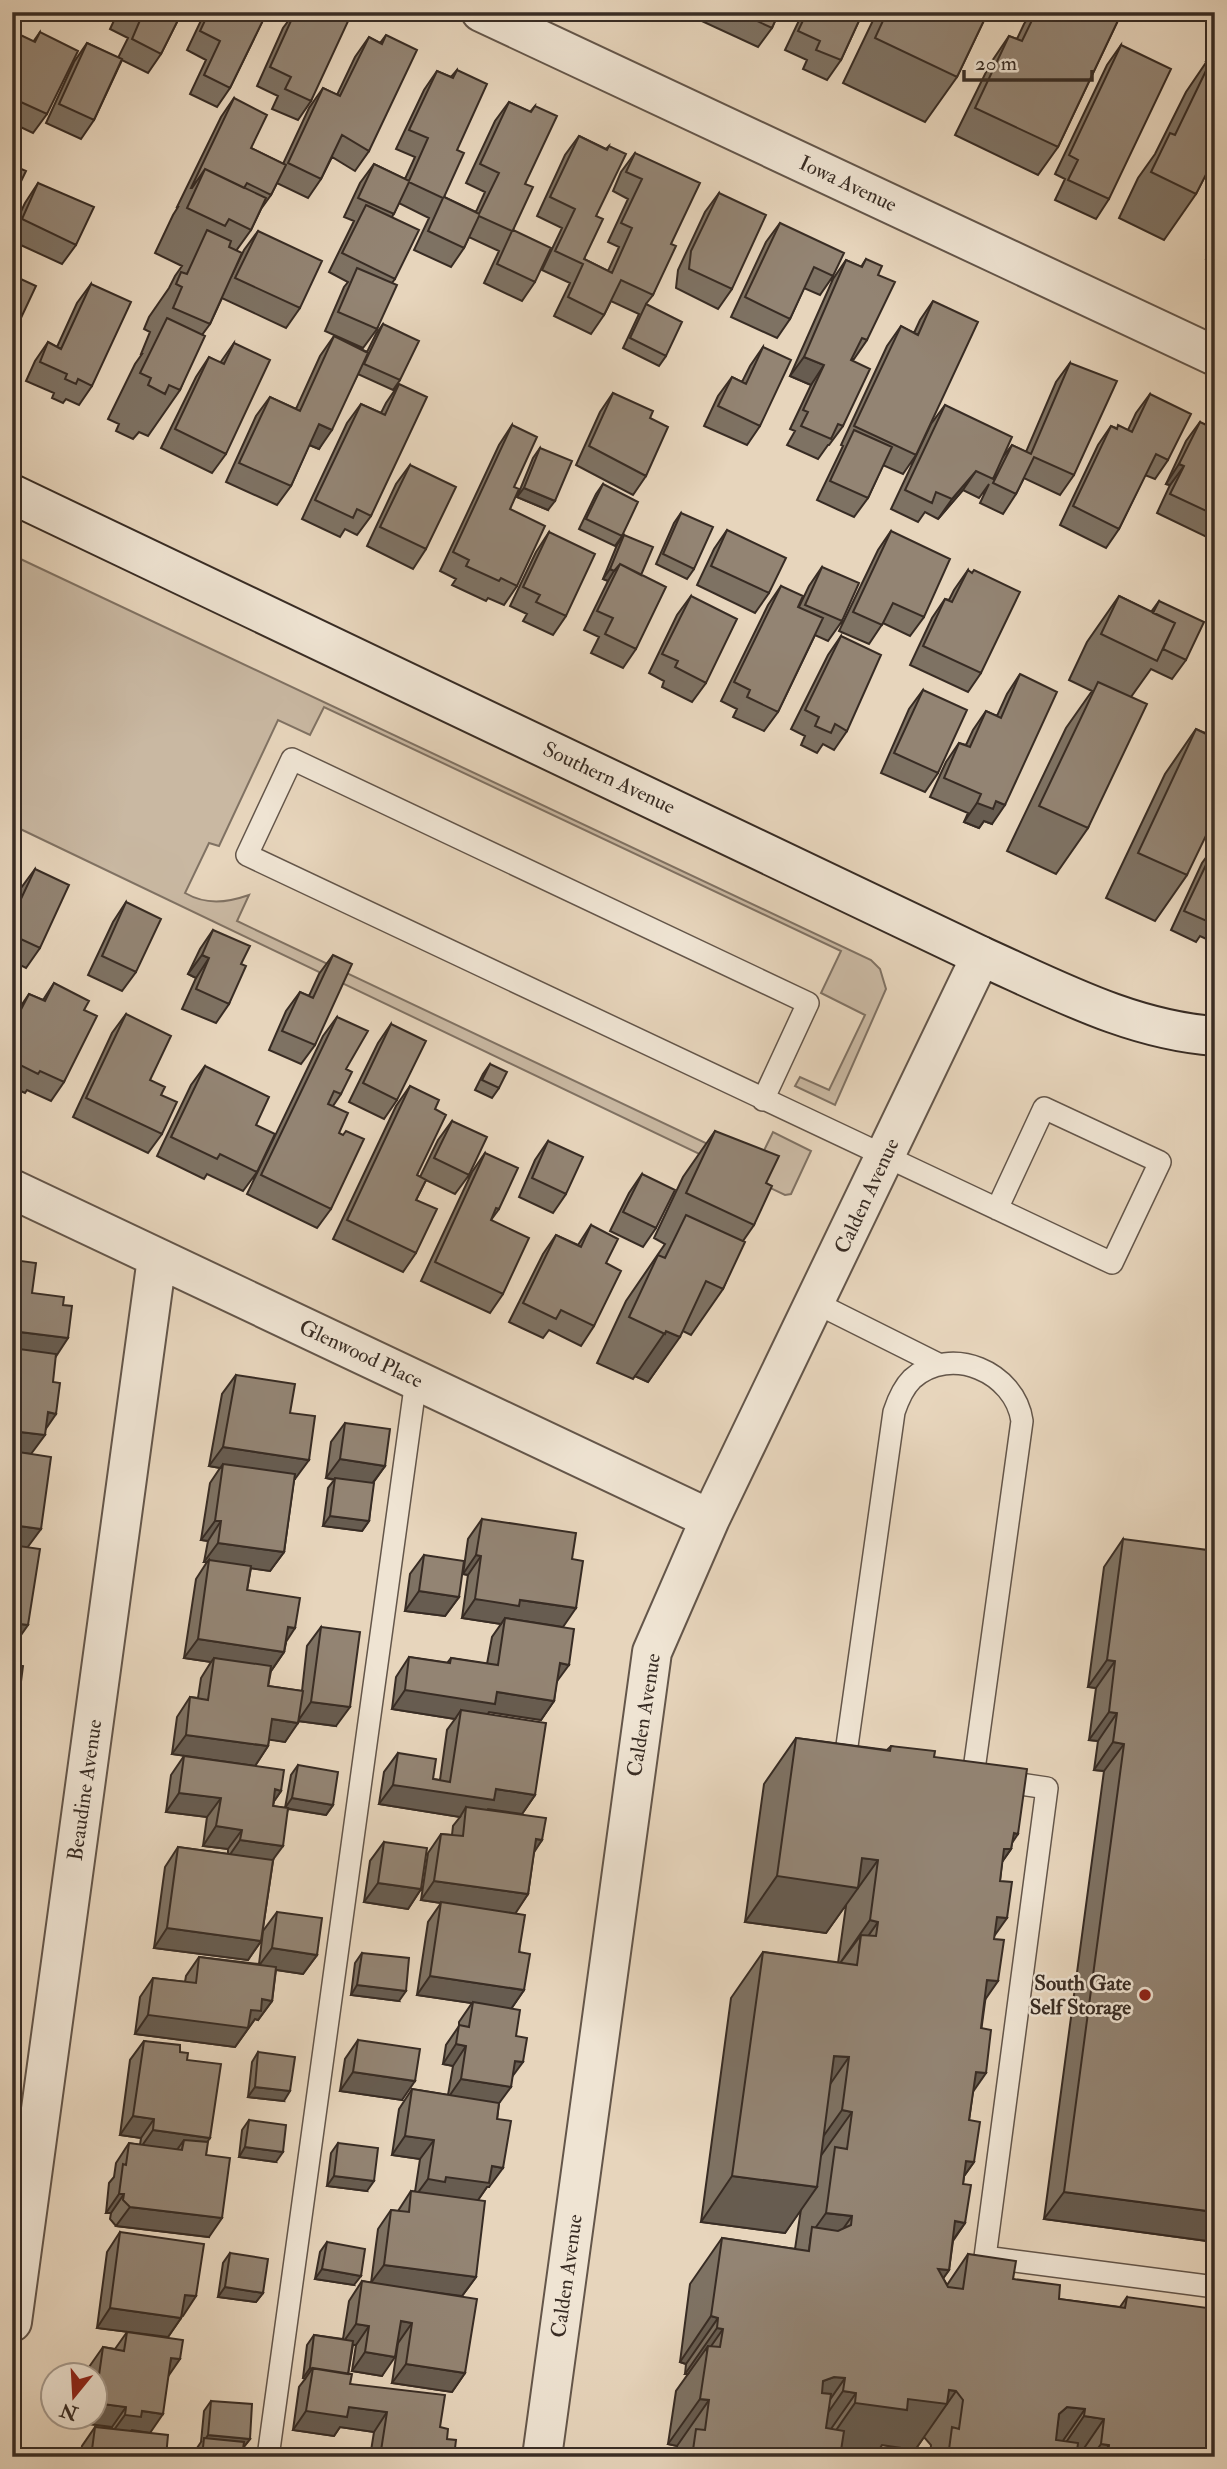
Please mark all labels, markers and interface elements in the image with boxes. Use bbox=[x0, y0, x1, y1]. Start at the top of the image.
scale bar bbox=[964, 38, 1092, 82]
text: 20 m bbox=[975, 50, 1017, 77]
street label: Iowa Avenue bbox=[795, 150, 901, 219]
street label: Southern Avenue bbox=[538, 736, 680, 821]
street label: Calden Avenue bbox=[828, 1134, 906, 1258]
street label: Glenwood Place bbox=[295, 1314, 427, 1395]
street label: Calden Avenue bbox=[621, 1651, 667, 1779]
street label: Beaudine Avenue bbox=[62, 1717, 108, 1863]
place label: South Gate Self Storage bbox=[1030, 1970, 1131, 2021]
marker: South Gate Self Storage bbox=[1137, 1987, 1153, 2003]
street label: Calden Avenue bbox=[545, 2212, 589, 2339]
north arrow bbox=[38, 2360, 108, 2430]
text: N bbox=[56, 2397, 82, 2426]

